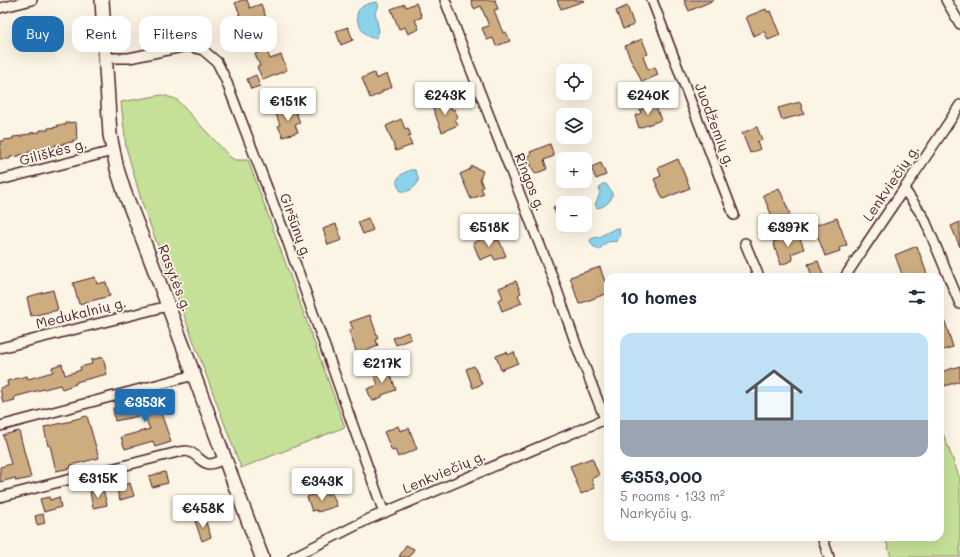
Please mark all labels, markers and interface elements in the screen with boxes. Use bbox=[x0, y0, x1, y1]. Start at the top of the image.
chip: Buy bbox=[12, 16, 64, 52]
chip: Rent bbox=[72, 16, 131, 52]
chip: Filters bbox=[139, 16, 212, 52]
chip: New bbox=[220, 16, 277, 52]
map controls bbox=[556, 64, 592, 232]
button: locate bbox=[556, 64, 592, 100]
street label: Juodžemių g. bbox=[691, 80, 740, 170]
pin: €243K bbox=[417, 82, 473, 116]
pin: €240K bbox=[620, 82, 676, 116]
text: €243K bbox=[424, 86, 466, 103]
text: €240K bbox=[627, 86, 669, 103]
pin: €151K bbox=[260, 88, 316, 122]
text: €151K bbox=[269, 92, 307, 109]
button: layers bbox=[556, 108, 592, 144]
street label: Giliškės g. bbox=[17, 133, 89, 170]
street label: Lenkviečių g. bbox=[858, 141, 923, 225]
street label: Ringos g. bbox=[510, 150, 551, 214]
button: + bbox=[556, 152, 592, 188]
street label: Giršūnų g. bbox=[276, 190, 317, 261]
button: − bbox=[556, 196, 592, 232]
pin: €518K bbox=[461, 214, 517, 248]
pin: €397K bbox=[760, 214, 816, 248]
text: €518K bbox=[469, 218, 509, 235]
text: €397K bbox=[767, 218, 809, 235]
street label: Rasytės g. bbox=[154, 242, 197, 314]
text: 10 homes bbox=[620, 286, 697, 308]
icon: filters bbox=[906, 286, 928, 308]
street label: Medukalnių g. bbox=[34, 292, 128, 333]
pin: €217K bbox=[354, 350, 410, 384]
text: €217K bbox=[362, 354, 402, 371]
icon: home bbox=[738, 359, 810, 431]
pin: €353K bbox=[117, 389, 173, 423]
text: €353K bbox=[124, 393, 166, 410]
street label: Lenkviečių g. bbox=[399, 446, 488, 498]
pin: €315K bbox=[70, 465, 126, 499]
text: €353,000 bbox=[620, 465, 702, 487]
pin: €343K bbox=[294, 468, 350, 502]
text: €315K bbox=[78, 469, 118, 486]
text: €343K bbox=[301, 472, 343, 489]
text: 5 rooms · 133 m² bbox=[620, 487, 725, 504]
pin: €458K bbox=[175, 495, 231, 529]
text: €458K bbox=[182, 499, 225, 516]
text: Narkyčių g. bbox=[620, 504, 692, 521]

